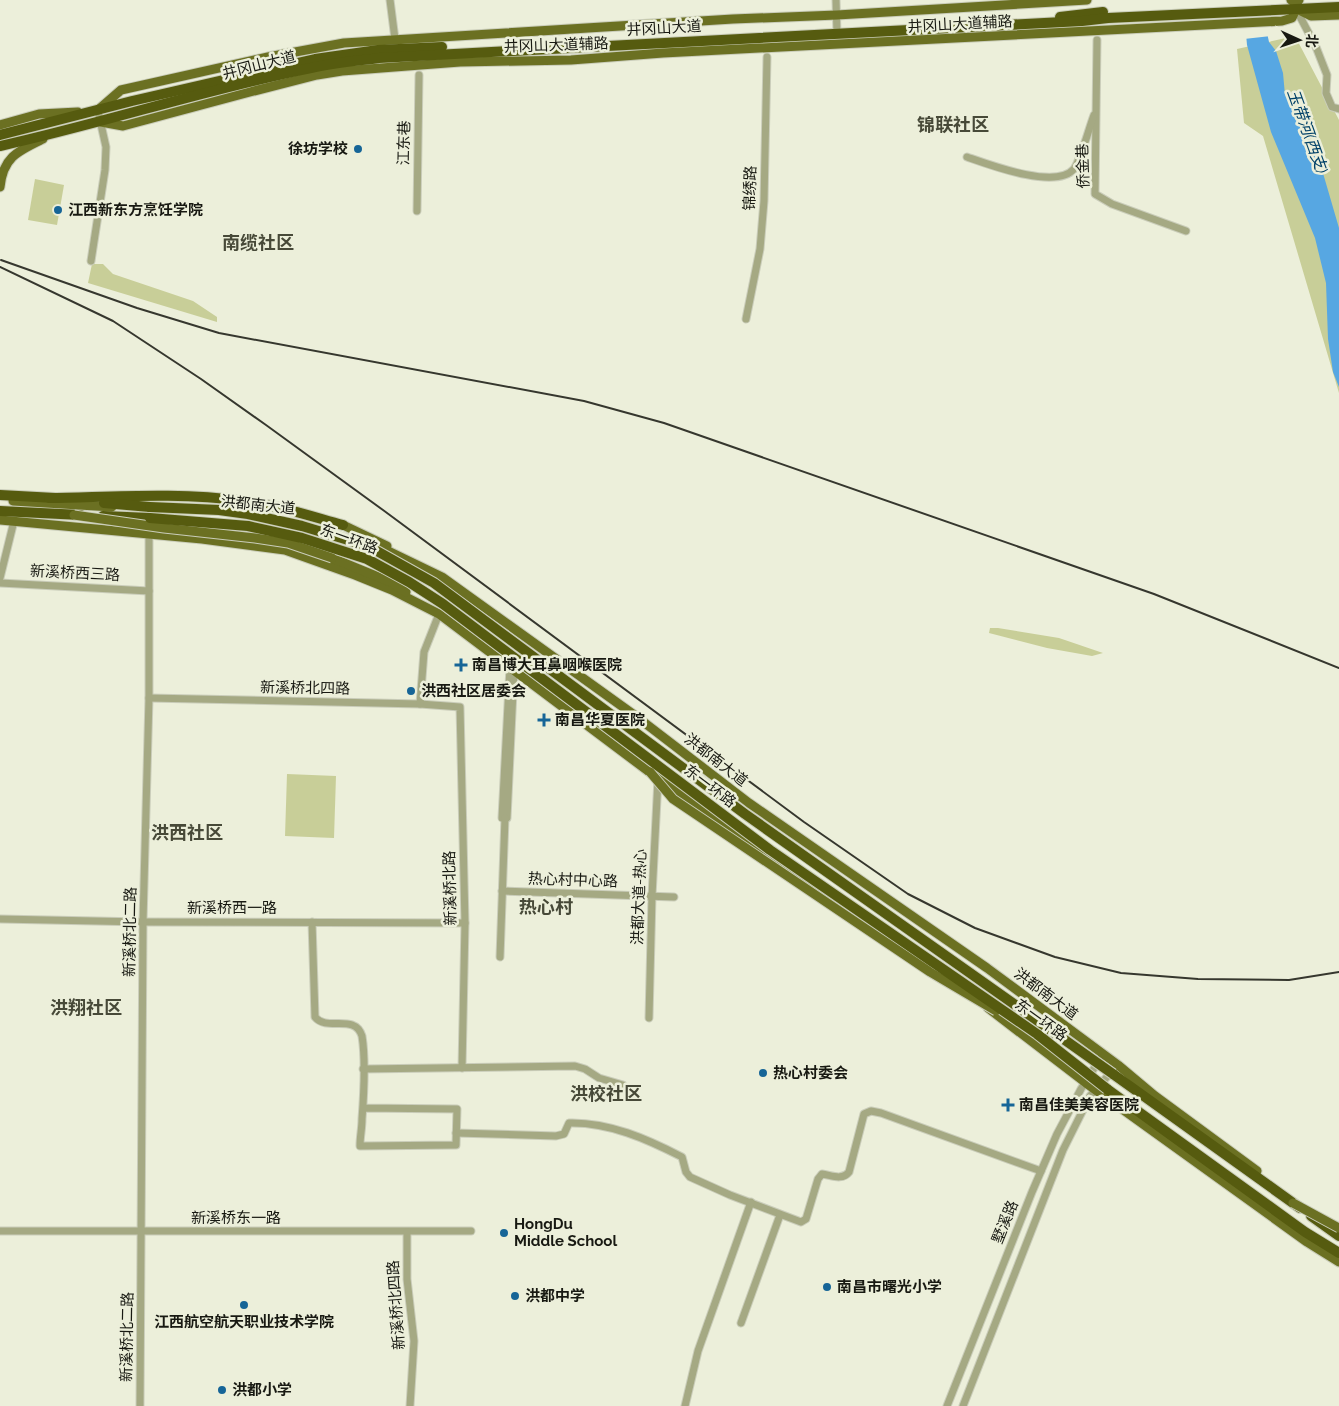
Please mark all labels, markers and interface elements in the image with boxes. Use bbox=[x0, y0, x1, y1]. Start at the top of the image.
street label: 井冈山大道辅路 bbox=[907, 12, 1013, 36]
north arrow bbox=[1274, 15, 1324, 65]
street label: 井冈山大道 bbox=[626, 17, 702, 39]
text: 北 bbox=[1304, 33, 1320, 48]
street label: 井冈山大道辅路 bbox=[503, 34, 609, 56]
street label: 井冈山大道 bbox=[220, 47, 298, 83]
water label: 玉带河(西支) bbox=[1283, 86, 1332, 176]
district label: 锦联社区 bbox=[917, 114, 989, 135]
street label: 江东巷 bbox=[395, 120, 413, 166]
place label: 徐坊学校 bbox=[288, 140, 348, 158]
marker: 徐坊学校 bbox=[352, 143, 364, 155]
street label: 侨金巷 bbox=[1073, 143, 1093, 189]
street label: 锦绣路 bbox=[740, 165, 760, 211]
place label: 江西新东方烹饪学院 bbox=[68, 201, 203, 219]
marker: 江西新东方烹饪学院 bbox=[52, 204, 64, 216]
district label: 南缆社区 bbox=[222, 232, 294, 253]
street label: 洪都南大道 bbox=[220, 492, 296, 518]
street label: 东一环路 bbox=[318, 520, 380, 558]
street label: 新溪桥西三路 bbox=[30, 562, 120, 584]
place label: 南昌博大耳鼻咽喉医院 bbox=[472, 656, 622, 674]
marker: 南昌博大耳鼻咽喉医院 bbox=[454, 658, 468, 672]
street label: 新溪桥北四路 bbox=[260, 678, 350, 698]
place label: 洪西社区居委会 bbox=[421, 682, 526, 700]
marker: 洪西社区居委会 bbox=[405, 685, 417, 697]
place label: 南昌华夏医院 bbox=[555, 711, 645, 729]
marker: 南昌华夏医院 bbox=[537, 713, 551, 727]
street label: 洪都南大道 bbox=[681, 730, 751, 790]
street label: 东一环路 bbox=[681, 761, 739, 811]
district label: 洪西社区 bbox=[151, 822, 223, 843]
street label: 洪都大道-热心 bbox=[628, 849, 650, 945]
street label: 新溪桥北路 bbox=[440, 850, 460, 926]
street label: 热心村中心路 bbox=[528, 869, 618, 891]
street label: 新溪桥北二路 bbox=[120, 887, 140, 977]
district label: 热心村 bbox=[519, 896, 573, 917]
street label: 新溪桥西一路 bbox=[187, 899, 277, 917]
street label: 洪都南大道 bbox=[1011, 964, 1081, 1024]
street label: 东一环路 bbox=[1011, 995, 1071, 1045]
district label: 洪翔社区 bbox=[50, 997, 122, 1018]
place label: 热心村委会 bbox=[773, 1064, 848, 1082]
marker: 热心村委会 bbox=[757, 1067, 769, 1079]
district label: 洪校社区 bbox=[570, 1083, 642, 1104]
place label: 南昌佳美美容医院 bbox=[1019, 1096, 1139, 1114]
marker: 南昌佳美美容医院 bbox=[1001, 1098, 1015, 1112]
street label: 墅溪路 bbox=[988, 1198, 1022, 1246]
street label: 新溪桥东一路 bbox=[191, 1209, 281, 1227]
place label: HongDu Middle School bbox=[514, 1215, 617, 1250]
marker: HongDu Middle School bbox=[498, 1227, 510, 1239]
street label: 新溪桥北四路 bbox=[384, 1259, 408, 1351]
place label: 南昌市曙光小学 bbox=[837, 1278, 942, 1296]
marker: 南昌市曙光小学 bbox=[821, 1281, 833, 1293]
place label: 洪都中学 bbox=[525, 1287, 585, 1305]
marker: 洪都中学 bbox=[509, 1290, 521, 1302]
street label: 新溪桥北二路 bbox=[117, 1292, 137, 1382]
marker: 江西航空航天职业技术学院 bbox=[238, 1299, 250, 1311]
place label: 江西航空航天职业技术学院 bbox=[154, 1313, 334, 1331]
place label: 洪都小学 bbox=[232, 1381, 292, 1399]
marker: 洪都小学 bbox=[216, 1384, 228, 1396]

